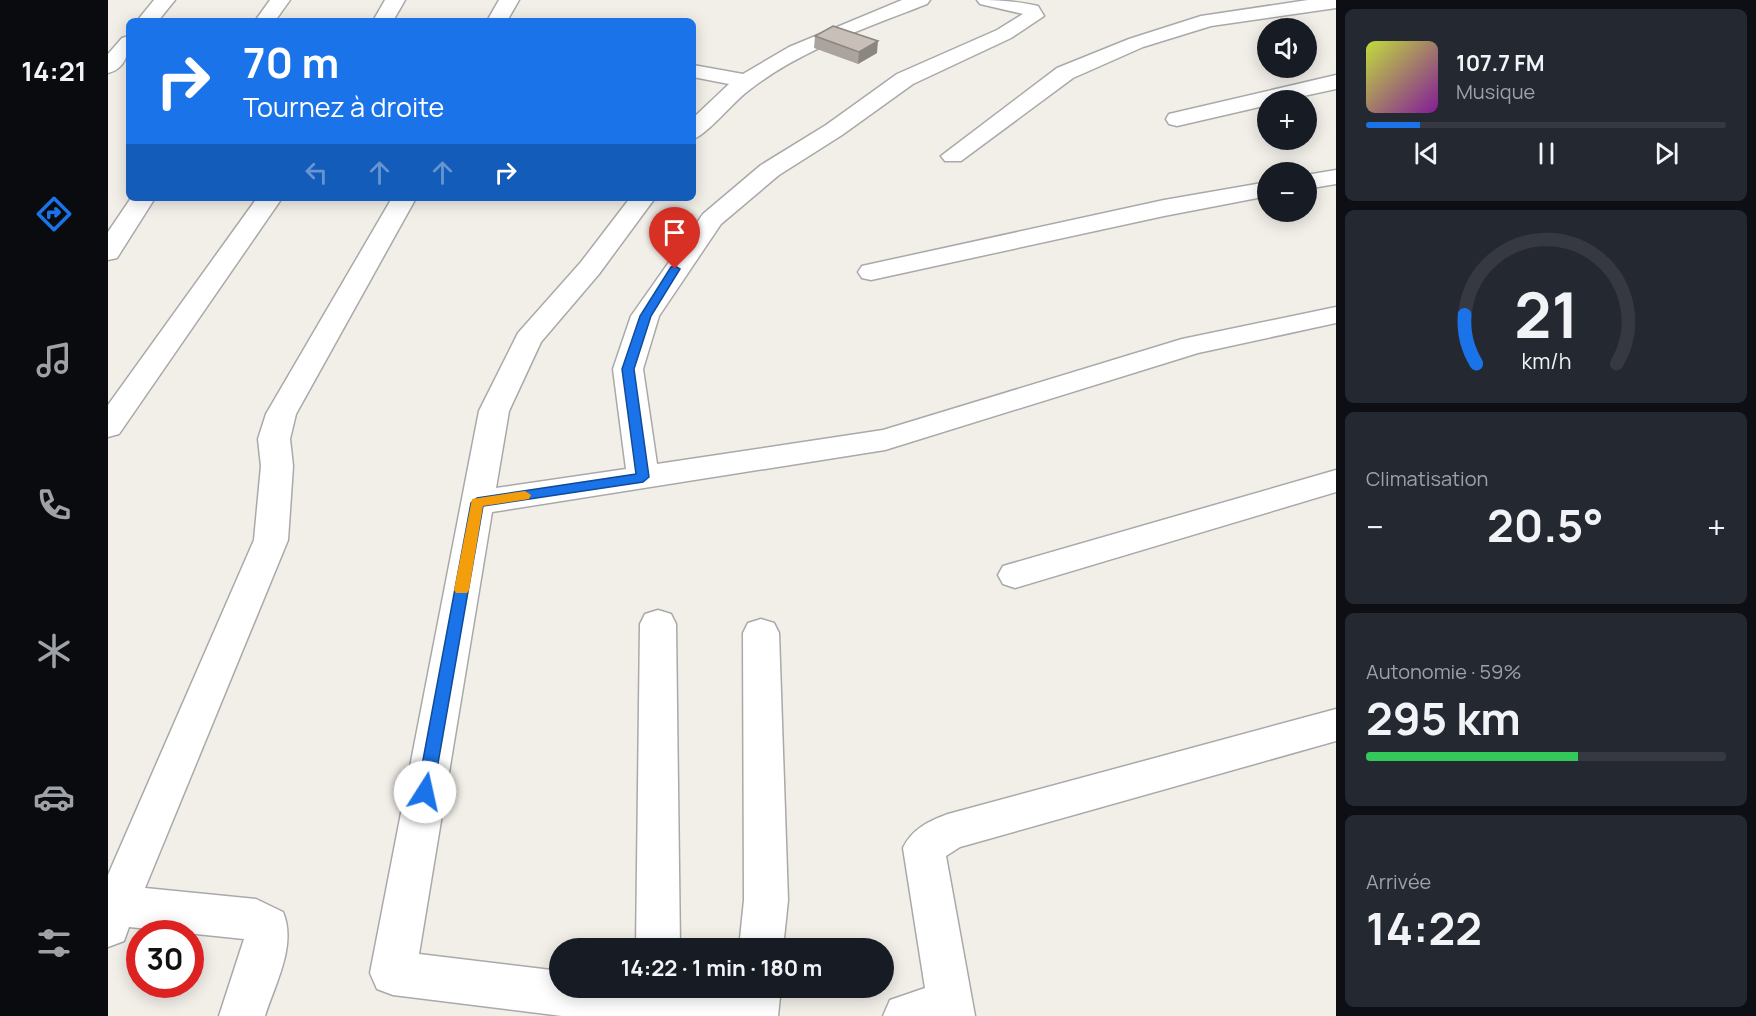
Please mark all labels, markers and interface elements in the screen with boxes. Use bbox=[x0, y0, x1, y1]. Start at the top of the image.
map controls bbox=[1257, 18, 1317, 222]
button: sound bbox=[1257, 18, 1317, 78]
text: 70 m bbox=[243, 33, 339, 91]
icon: right bbox=[144, 42, 222, 120]
text: 107.7 FM bbox=[1456, 48, 1545, 78]
text: 14:21 bbox=[21, 52, 87, 89]
text: Musique bbox=[1456, 78, 1535, 105]
text: Tournez à droite bbox=[243, 88, 444, 125]
button: + bbox=[1257, 90, 1317, 150]
icon: previous bbox=[1410, 137, 1443, 170]
icon: pause bbox=[1530, 137, 1563, 170]
icon: next bbox=[1650, 137, 1683, 170]
icon: left bbox=[300, 156, 333, 189]
icon: ahead bbox=[363, 156, 396, 189]
icon: ahead bbox=[426, 156, 459, 189]
icon: right bbox=[489, 156, 522, 189]
button: − bbox=[1257, 162, 1317, 222]
icon: directions bbox=[33, 193, 75, 235]
pin bbox=[649, 207, 700, 269]
icon: arrive bbox=[658, 216, 691, 249]
text: 21 bbox=[1514, 271, 1578, 357]
icon: music bbox=[33, 339, 75, 381]
text: km/h bbox=[1521, 346, 1571, 375]
text: Climatisation bbox=[1366, 465, 1488, 492]
icon: phone bbox=[33, 484, 75, 526]
text: 20.5° bbox=[1487, 494, 1604, 556]
text: − bbox=[1366, 504, 1384, 549]
text: + bbox=[1707, 504, 1726, 549]
icon: climate bbox=[33, 630, 75, 672]
text: Autonomie · 59% bbox=[1366, 658, 1521, 685]
text: 295 km bbox=[1366, 687, 1521, 749]
position arrow bbox=[393, 760, 457, 824]
icon: car bbox=[33, 776, 75, 818]
text: Arrivée bbox=[1366, 868, 1431, 895]
text: 14:22 bbox=[1366, 897, 1482, 959]
speed limit sign: 30 bbox=[126, 920, 204, 998]
icon: filters bbox=[33, 922, 75, 964]
text: 14:22 · 1 min · 180 m bbox=[621, 953, 822, 983]

